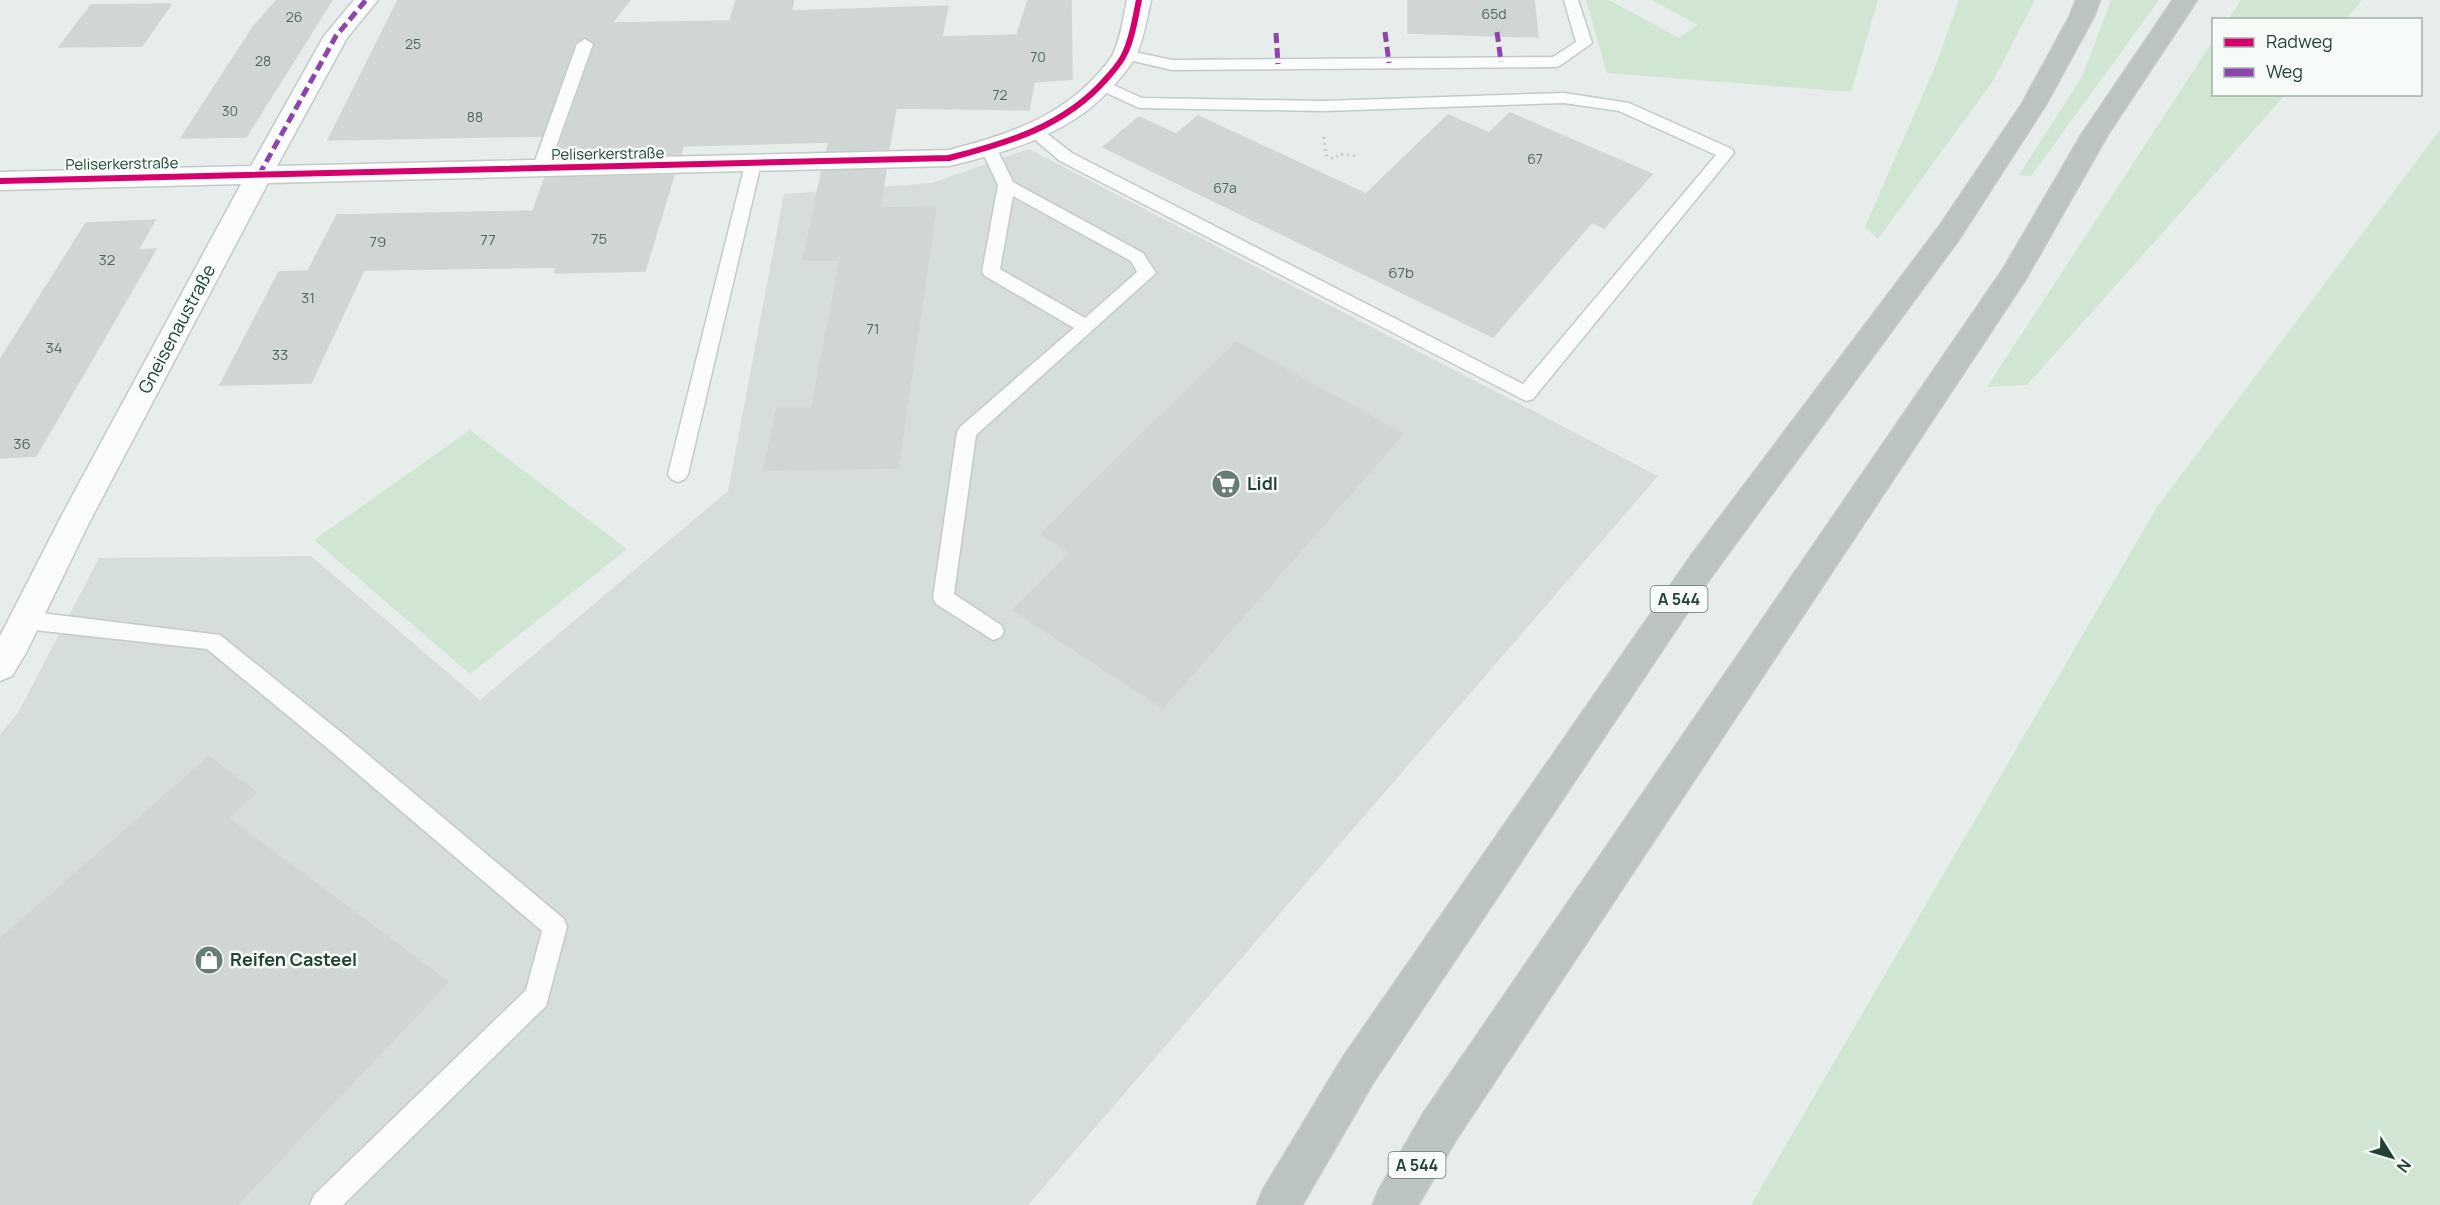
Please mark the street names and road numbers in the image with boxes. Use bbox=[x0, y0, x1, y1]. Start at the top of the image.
street label: Peliserkerstraße bbox=[551, 142, 665, 165]
street label: Peliserkerstraße bbox=[65, 152, 179, 175]
street label: Gneisenaustraße bbox=[132, 260, 220, 397]
road number: A 544 bbox=[1650, 586, 1708, 612]
road number: A 544 bbox=[1388, 1152, 1446, 1178]

